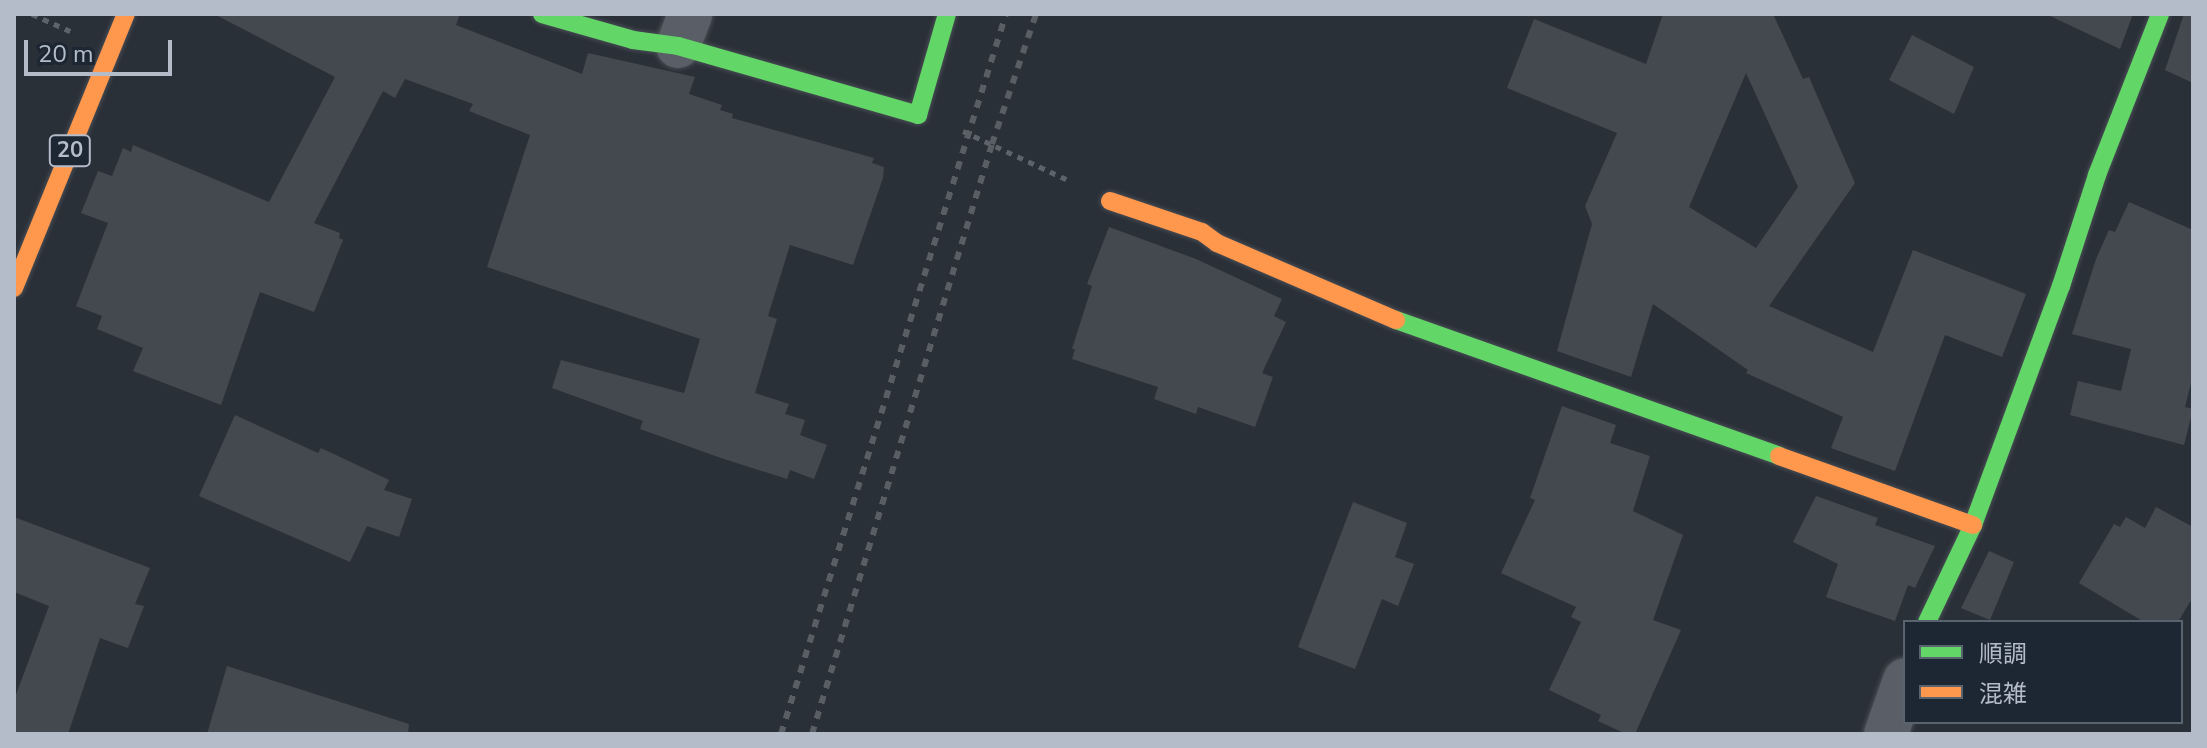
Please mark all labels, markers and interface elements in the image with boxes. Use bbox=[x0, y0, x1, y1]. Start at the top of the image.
scale bar bbox=[28, 24, 176, 74]
text: 20 m bbox=[38, 38, 94, 70]
road number: 20 bbox=[48, 133, 92, 169]
legend bbox=[1903, 620, 2183, 724]
text: 順調 bbox=[1979, 638, 2027, 670]
text: 混雑 bbox=[1979, 678, 2027, 710]

